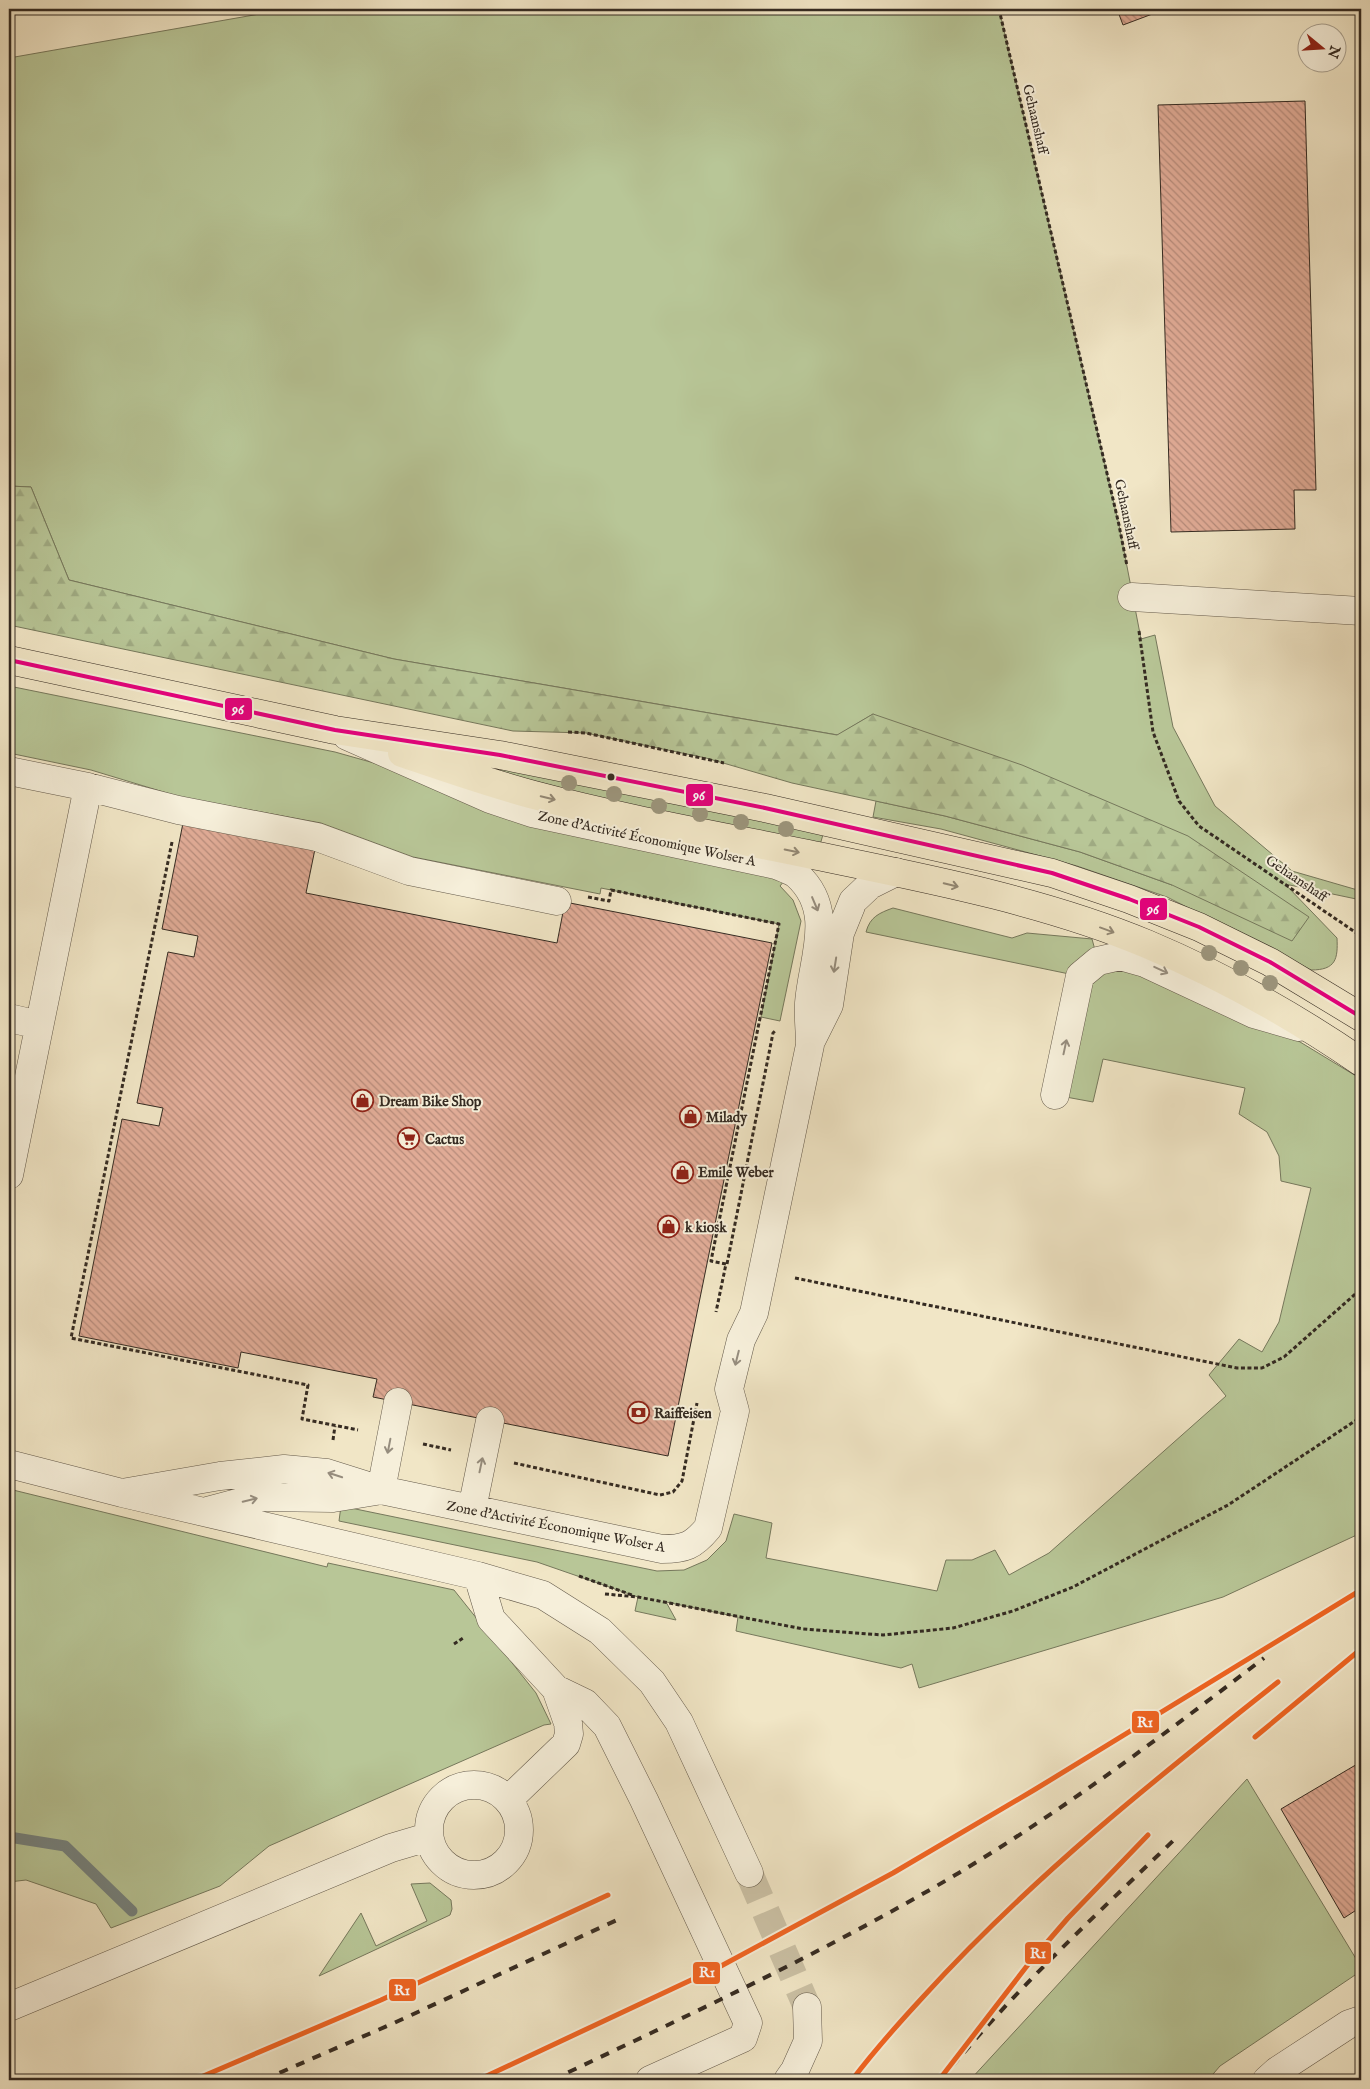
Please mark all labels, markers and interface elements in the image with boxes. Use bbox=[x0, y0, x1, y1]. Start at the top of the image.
north arrow bbox=[1298, 22, 1348, 72]
text: N bbox=[1323, 42, 1344, 60]
street label: Gehaanshaff bbox=[1018, 82, 1052, 158]
street label: Gehaanshaff bbox=[1110, 477, 1143, 553]
line badge: 96 bbox=[224, 697, 253, 721]
text: 96 bbox=[231, 701, 245, 719]
unlabelled marker bbox=[606, 772, 616, 782]
line badge: 96 bbox=[685, 783, 714, 807]
text: 96 bbox=[692, 787, 706, 805]
one-way arrow bbox=[539, 794, 555, 803]
street label: Zone d'Activité Économique Wolser A bbox=[536, 806, 758, 871]
one-way arrow bbox=[784, 847, 800, 856]
street label: Gehaanshaff bbox=[1262, 851, 1332, 907]
one-way arrow bbox=[943, 881, 959, 890]
one-way arrow bbox=[811, 896, 820, 911]
line badge: 96 bbox=[1139, 897, 1168, 921]
text: 96 bbox=[1146, 901, 1160, 919]
one-way arrow bbox=[1099, 926, 1114, 935]
one-way arrow bbox=[830, 956, 840, 972]
one-way arrow bbox=[1153, 966, 1168, 975]
one-way arrow bbox=[1060, 1039, 1070, 1055]
shop icon: Dream Bike Shop bbox=[351, 1089, 375, 1113]
place label: Dream Bike Shop bbox=[379, 1093, 482, 1111]
shop icon: Milady bbox=[678, 1105, 702, 1129]
place label: Milady bbox=[706, 1109, 748, 1127]
supermarket icon: Cactus bbox=[397, 1127, 421, 1151]
place label: Cactus bbox=[425, 1131, 464, 1149]
shop icon: Emile Weber bbox=[670, 1160, 694, 1184]
place label: Emile Weber bbox=[698, 1164, 774, 1182]
shop icon: k kiosk bbox=[657, 1215, 681, 1239]
place label: k kiosk bbox=[684, 1219, 727, 1237]
one-way arrow bbox=[732, 1349, 741, 1365]
bank icon: Raiffeisen bbox=[626, 1401, 650, 1425]
place label: Raiffeisen bbox=[654, 1405, 712, 1423]
one-way arrow bbox=[384, 1438, 394, 1454]
one-way arrow bbox=[477, 1457, 486, 1473]
one-way arrow bbox=[327, 1470, 343, 1480]
one-way arrow bbox=[241, 1495, 257, 1504]
street label: Zone d'Activité Économique Wolser A bbox=[445, 1496, 667, 1557]
line badge: R1 bbox=[1131, 1710, 1160, 1734]
text: R1 bbox=[1137, 1714, 1153, 1732]
line badge: R1 bbox=[1024, 1941, 1052, 1965]
text: R1 bbox=[1030, 1945, 1046, 1963]
line badge: R1 bbox=[692, 1961, 721, 1985]
text: R1 bbox=[699, 1964, 715, 1982]
line badge: R1 bbox=[388, 1978, 417, 2002]
text: R1 bbox=[394, 1982, 410, 2000]

